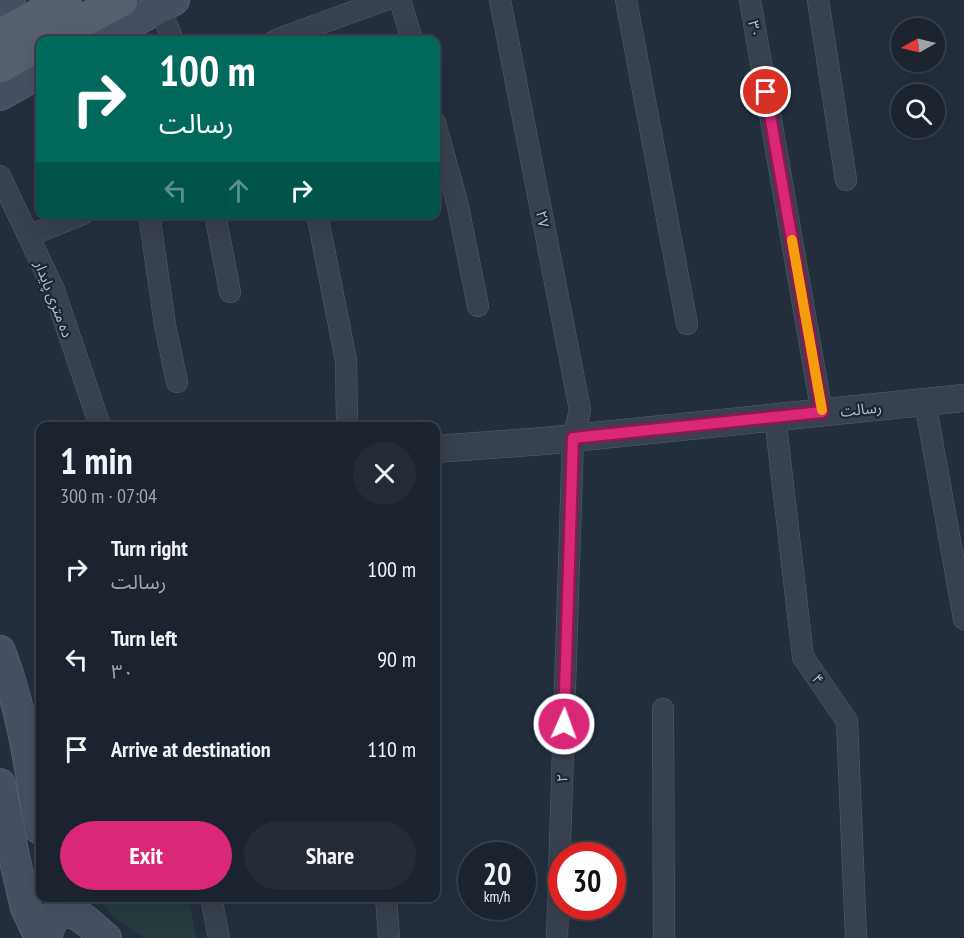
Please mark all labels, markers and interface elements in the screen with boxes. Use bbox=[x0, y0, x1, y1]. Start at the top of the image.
north arrow bbox=[891, 18, 945, 72]
map controls bbox=[891, 18, 945, 138]
street label: ۳۰ bbox=[744, 19, 766, 39]
text: 100 m bbox=[159, 43, 256, 98]
icon: right bbox=[60, 60, 138, 138]
pin bbox=[740, 66, 791, 117]
icon: arrive bbox=[749, 75, 782, 108]
button: search bbox=[891, 84, 945, 138]
text: رسالت bbox=[159, 106, 234, 140]
icon: left bbox=[159, 174, 192, 207]
icon: ahead bbox=[222, 174, 255, 207]
icon: right bbox=[285, 174, 318, 207]
street label: ۲۷ bbox=[532, 209, 554, 230]
street label: ده متری پایدار bbox=[29, 257, 77, 341]
street label: رسالت bbox=[839, 397, 883, 421]
text: 1 min bbox=[60, 437, 133, 484]
button: close bbox=[353, 442, 416, 505]
text: 300 m · 07:04 bbox=[60, 483, 157, 509]
text: Turn right bbox=[111, 534, 188, 562]
icon: right bbox=[60, 553, 93, 586]
text: 100 m bbox=[367, 555, 416, 583]
text: رسالت bbox=[111, 569, 166, 595]
text: Turn left bbox=[111, 624, 177, 652]
icon: left bbox=[60, 643, 93, 676]
text: 90 m bbox=[377, 645, 416, 673]
text: ۳۰ bbox=[111, 659, 134, 685]
street label: ۴ bbox=[808, 670, 828, 688]
position arrow bbox=[532, 692, 596, 756]
icon: arrive bbox=[60, 733, 93, 766]
text: Arrive at destination bbox=[111, 735, 271, 763]
text: 110 m bbox=[367, 735, 416, 763]
street label: ۲ bbox=[552, 773, 572, 783]
button: Exit bbox=[60, 821, 232, 890]
button: Share bbox=[244, 821, 416, 890]
speed limit sign: 30 bbox=[548, 842, 626, 920]
text: 20 bbox=[483, 854, 511, 893]
text: km/h bbox=[484, 887, 510, 906]

